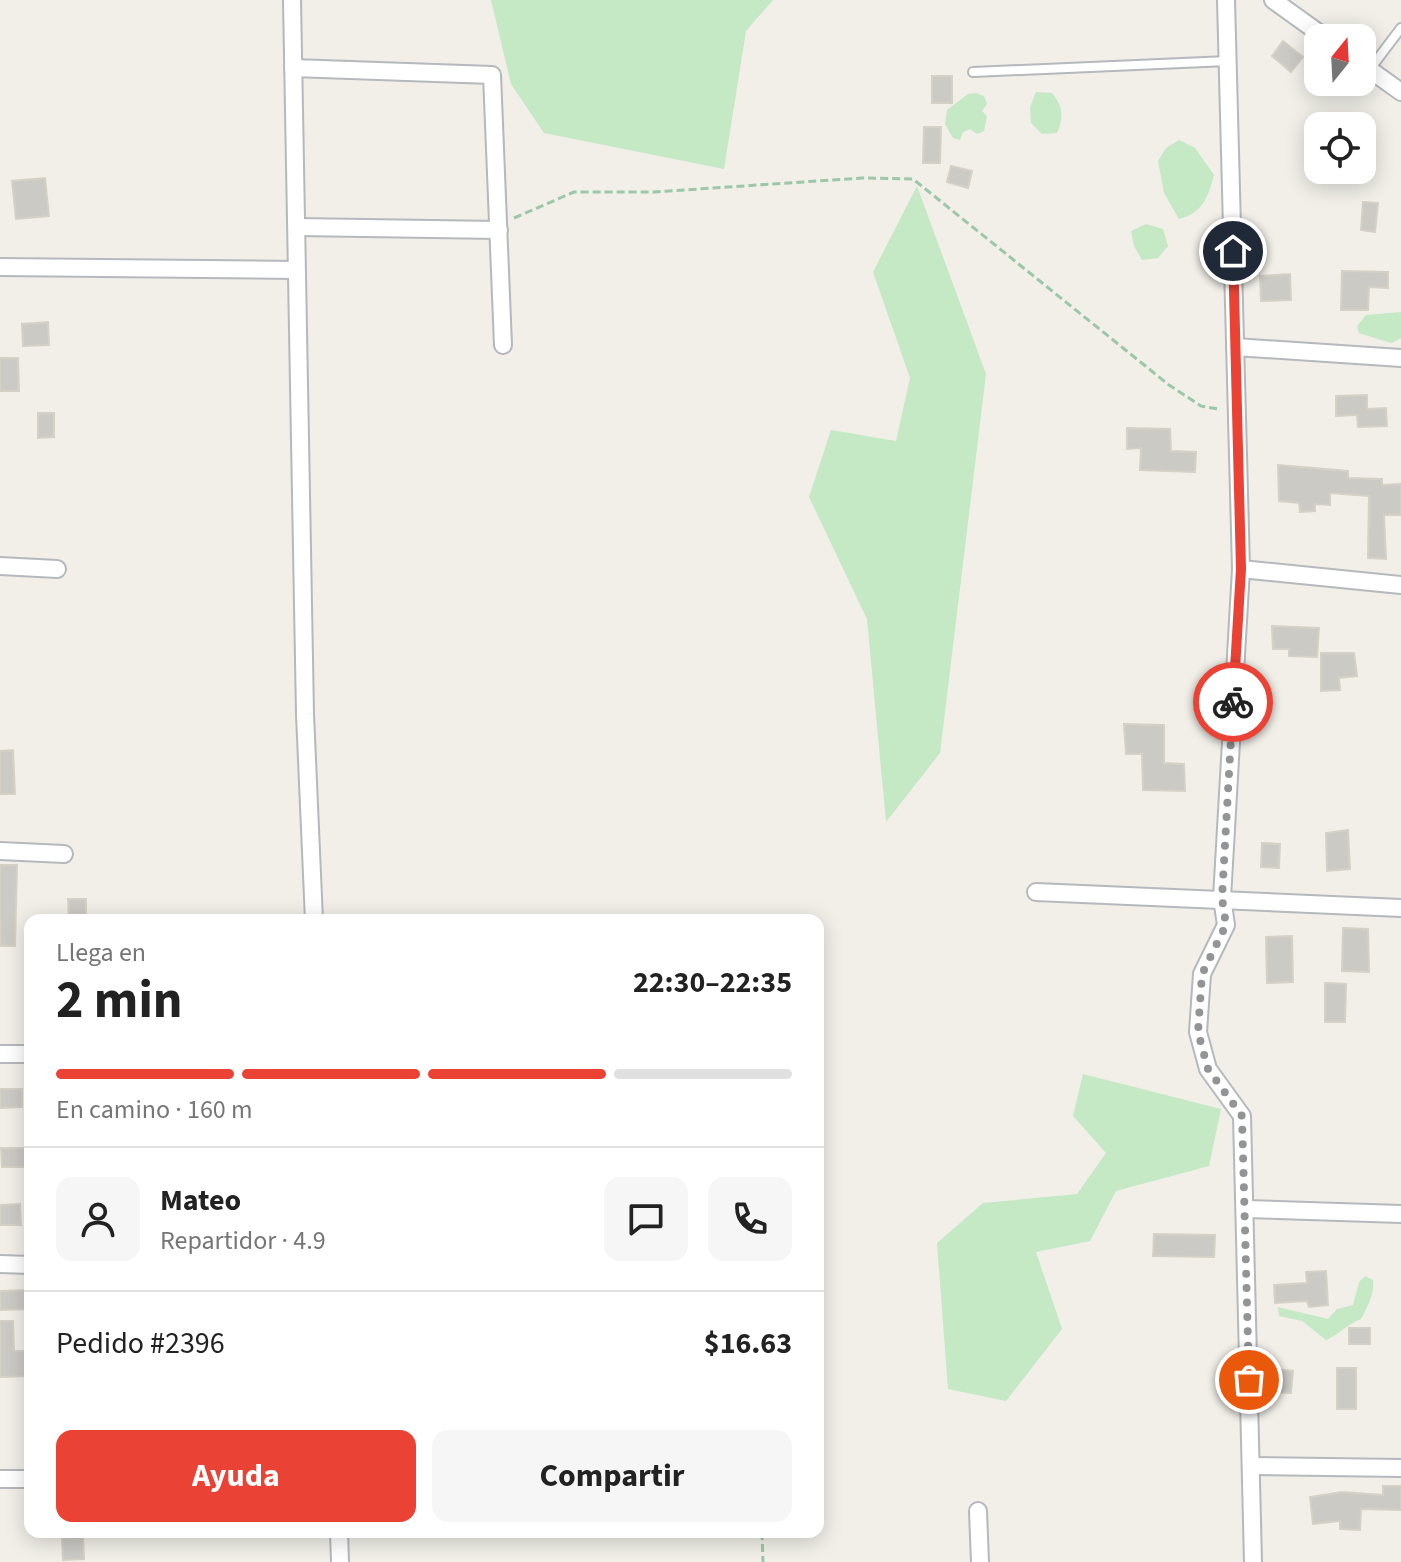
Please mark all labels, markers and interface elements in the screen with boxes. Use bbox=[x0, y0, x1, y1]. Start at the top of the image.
north arrow bbox=[1304, 24, 1376, 96]
map controls bbox=[1304, 24, 1376, 184]
button: locate bbox=[1304, 112, 1376, 184]
pin bbox=[1199, 217, 1267, 285]
icon: home bbox=[1211, 229, 1255, 273]
courier bbox=[1193, 662, 1273, 742]
icon: bike bbox=[1211, 680, 1255, 724]
text: Llega en bbox=[56, 934, 146, 971]
text: 22:30–22:35 bbox=[633, 961, 792, 1004]
text: 2 min bbox=[56, 964, 183, 1038]
text: En camino · 160 m bbox=[56, 1091, 252, 1128]
button: person bbox=[56, 1177, 140, 1261]
button: chat bbox=[604, 1177, 688, 1261]
button: phone bbox=[708, 1177, 792, 1261]
text: Mateo bbox=[160, 1179, 241, 1222]
text: Repartidor · 4.9 bbox=[160, 1222, 326, 1259]
text: Pedido #2396 bbox=[56, 1322, 225, 1365]
text: $16.63 bbox=[704, 1322, 792, 1365]
pin bbox=[1215, 1346, 1283, 1414]
icon: bag bbox=[1227, 1358, 1271, 1402]
button: Ayuda bbox=[56, 1430, 416, 1522]
button: Compartir bbox=[432, 1430, 792, 1522]

